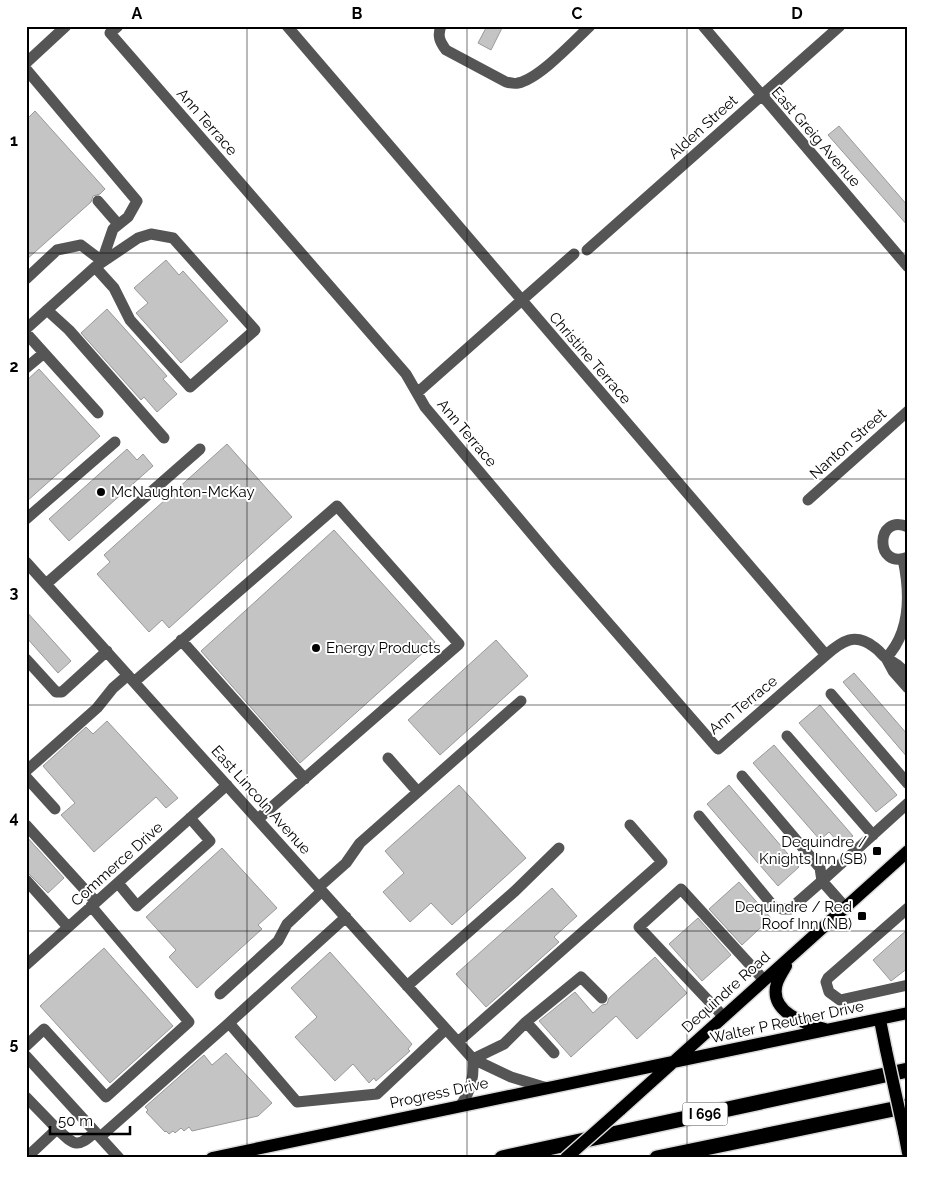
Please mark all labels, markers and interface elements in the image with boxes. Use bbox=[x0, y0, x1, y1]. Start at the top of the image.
text: A bbox=[132, 4, 143, 23]
text: B bbox=[352, 4, 363, 23]
text: C bbox=[572, 4, 583, 23]
text: D bbox=[791, 4, 803, 23]
street label: East Greig Avenue bbox=[768, 83, 864, 191]
street label: Ann Terrace bbox=[173, 85, 241, 159]
street label: Alden Street bbox=[665, 91, 741, 163]
text: 1 bbox=[10, 131, 18, 150]
street label: Christine Terrace bbox=[545, 308, 635, 408]
text: 2 bbox=[9, 357, 19, 376]
street label: Ann Terrace bbox=[433, 395, 501, 471]
street label: Nanton Street bbox=[806, 405, 890, 483]
place label: McNaughton-McKay bbox=[111, 483, 255, 501]
marker: McNaughton-McKay bbox=[95, 486, 107, 498]
text: 3 bbox=[10, 583, 19, 602]
place label: Energy Products bbox=[326, 639, 441, 657]
marker: Energy Products bbox=[310, 642, 322, 654]
street label: Ann Terrace bbox=[705, 672, 781, 738]
street label: East Lincoln Avenue bbox=[207, 742, 315, 858]
text: 4 bbox=[9, 808, 19, 827]
street label: Commerce Drive bbox=[67, 818, 167, 910]
place label: Dequindre / Knights Inn (SB) bbox=[759, 833, 867, 868]
marker: Dequindre / Knights Inn (SB) bbox=[871, 845, 883, 857]
place label: Dequindre / Red Roof Inn (NB) bbox=[735, 898, 852, 933]
marker: Dequindre / Red Roof Inn (NB) bbox=[856, 910, 868, 922]
street label: Dequindre Road bbox=[678, 948, 774, 1036]
street label: Walter P Reuther Drive bbox=[708, 997, 866, 1047]
text: 5 bbox=[10, 1034, 19, 1053]
street label: Progress Drive bbox=[388, 1074, 490, 1112]
road number: I 696 bbox=[682, 1102, 728, 1126]
scale bar bbox=[50, 1104, 130, 1136]
text: 50 m bbox=[58, 1112, 93, 1130]

